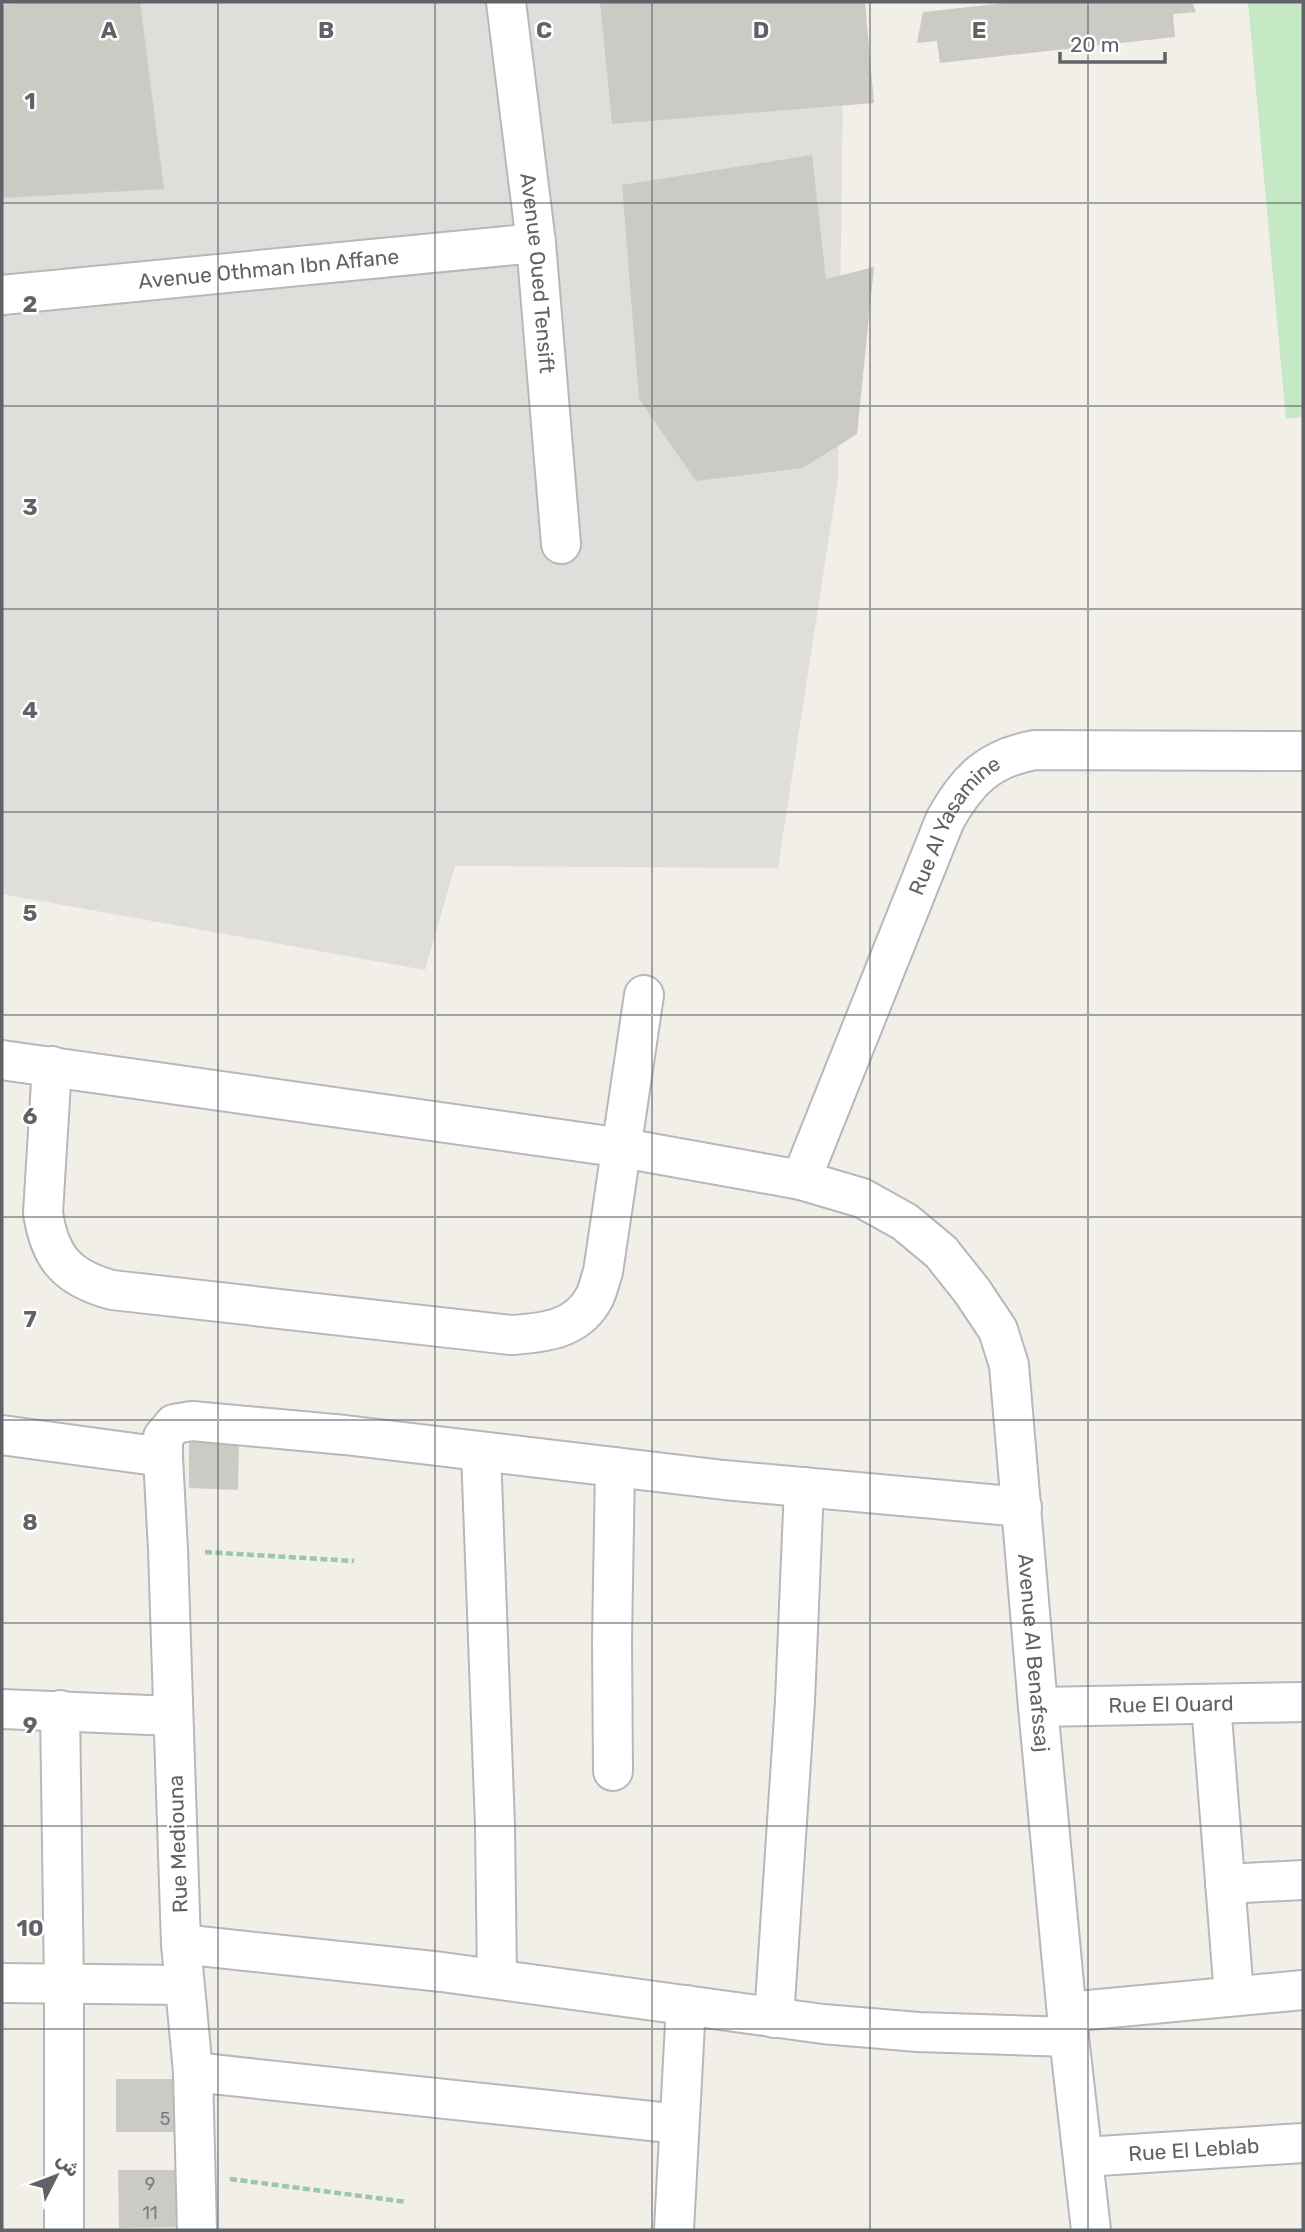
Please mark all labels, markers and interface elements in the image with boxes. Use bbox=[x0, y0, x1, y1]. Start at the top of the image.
text: A bbox=[101, 16, 118, 44]
text: B bbox=[318, 16, 334, 44]
text: C bbox=[536, 16, 552, 44]
text: D bbox=[753, 16, 769, 44]
text: E bbox=[972, 16, 986, 44]
scale bar bbox=[1060, 21, 1165, 65]
text: 20 m bbox=[1070, 32, 1119, 57]
text: 1 bbox=[24, 87, 36, 115]
street label: Avenue Oued Tensift bbox=[515, 171, 560, 374]
street label: Avenue Othman Ibn Affane bbox=[137, 243, 400, 294]
text: 2 bbox=[23, 290, 37, 318]
text: 3 bbox=[22, 493, 38, 521]
text: 4 bbox=[22, 696, 38, 724]
street label: Rue Al Yasamine bbox=[903, 750, 1004, 899]
text: 5 bbox=[23, 899, 38, 927]
text: 6 bbox=[23, 1102, 38, 1130]
text: 7 bbox=[23, 1305, 37, 1333]
text: 8 bbox=[22, 1508, 38, 1536]
street label: Avenue Al Benafssaj bbox=[1013, 1552, 1055, 1753]
street label: Rue El Ouard bbox=[1108, 1690, 1234, 1718]
text: 9 bbox=[23, 1711, 37, 1739]
street label: Rue Mediouna bbox=[163, 1774, 192, 1914]
text: 10 bbox=[16, 1914, 44, 1942]
house number: 5 bbox=[160, 2108, 170, 2130]
street label: Rue El Leblab bbox=[1127, 2133, 1260, 2166]
north arrow bbox=[21, 2141, 91, 2211]
text: ش bbox=[52, 2148, 85, 2182]
house number: 9 bbox=[145, 2173, 155, 2195]
house number: 11 bbox=[142, 2202, 158, 2224]

